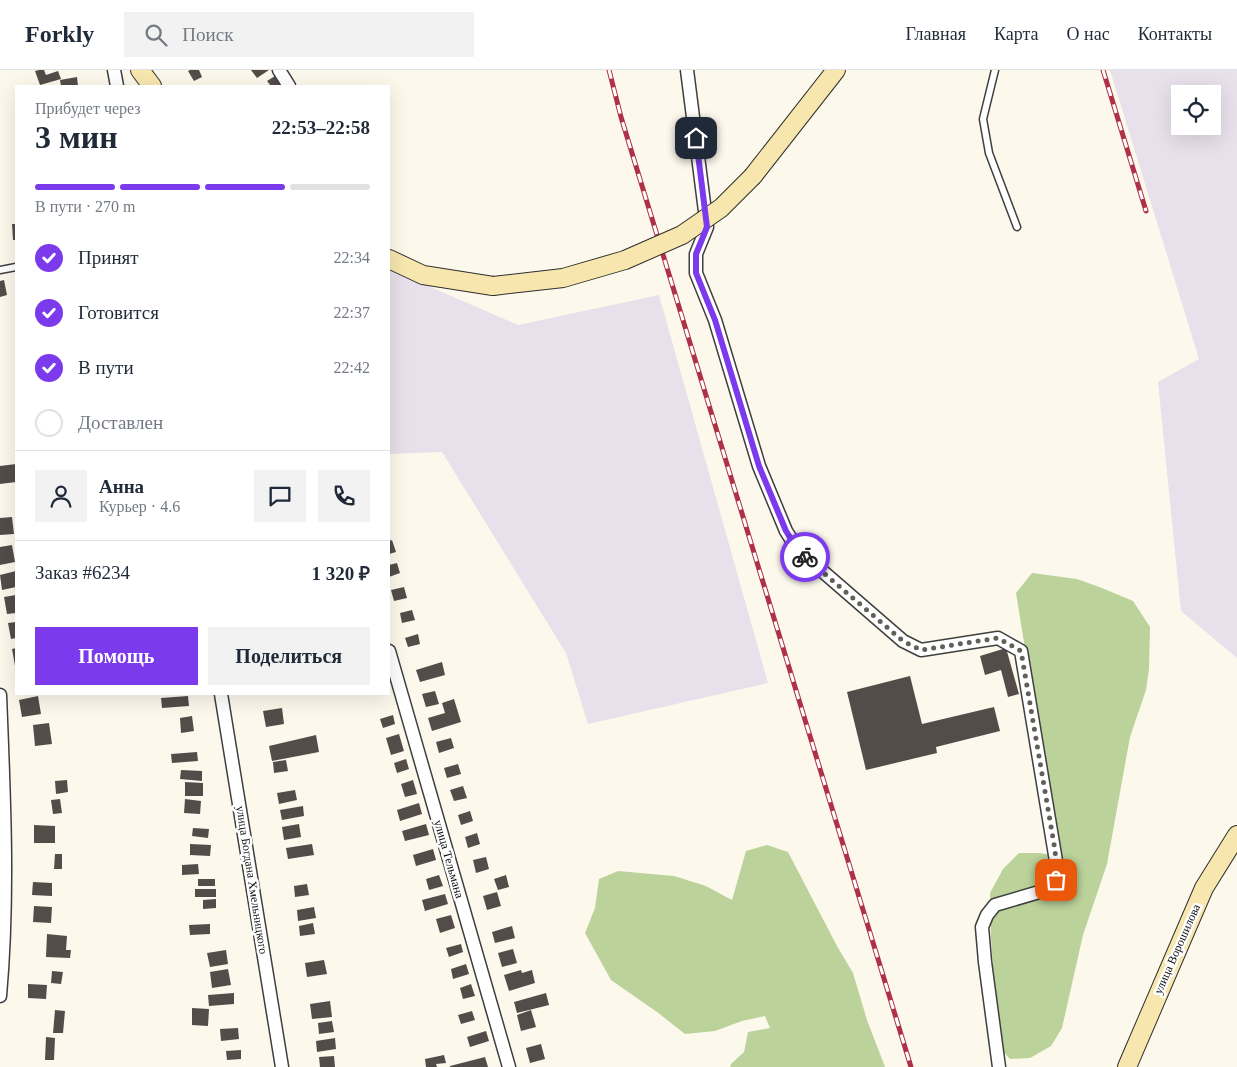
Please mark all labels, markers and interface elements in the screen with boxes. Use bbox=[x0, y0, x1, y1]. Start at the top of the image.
search box bbox=[124, 12, 474, 57]
text: Forkly bbox=[25, 21, 94, 47]
icon: search bbox=[142, 21, 170, 49]
text: Поиск bbox=[182, 24, 233, 45]
text: Главная bbox=[906, 24, 966, 44]
text: Карта bbox=[994, 24, 1039, 44]
text: О нас bbox=[1067, 24, 1110, 44]
text: Контакты bbox=[1138, 24, 1212, 44]
map controls bbox=[1171, 85, 1221, 135]
button: locate bbox=[1171, 85, 1221, 135]
text: Прибудет через bbox=[35, 100, 141, 117]
text: 22:53–22:58 bbox=[272, 117, 370, 138]
pin bbox=[675, 117, 717, 159]
text: 3 мин bbox=[35, 119, 118, 155]
icon: home bbox=[682, 124, 710, 152]
text: В пути · 270 m bbox=[35, 198, 136, 215]
icon: check bbox=[35, 244, 63, 272]
text: Принят bbox=[78, 247, 139, 268]
text: 22:34 bbox=[334, 249, 370, 266]
icon: check bbox=[35, 299, 63, 327]
text: Готовится bbox=[78, 302, 159, 323]
text: 22:37 bbox=[334, 304, 370, 321]
icon: check bbox=[35, 354, 63, 382]
text: В пути bbox=[78, 357, 134, 378]
text: 22:42 bbox=[334, 359, 370, 376]
text: Доставлен bbox=[78, 412, 163, 433]
button: person bbox=[35, 470, 87, 522]
button: chat bbox=[254, 470, 306, 522]
button: phone bbox=[318, 470, 370, 522]
text: Анна bbox=[99, 476, 144, 497]
text: Курьер · 4.6 bbox=[99, 498, 180, 515]
courier bbox=[780, 532, 830, 582]
icon: bike bbox=[791, 543, 819, 571]
text: Заказ #6234 bbox=[35, 562, 130, 583]
text: 1 320 ₽ bbox=[311, 563, 370, 584]
button: Помощь bbox=[35, 627, 198, 685]
button: Поделиться bbox=[208, 627, 370, 685]
street label: улица Богдана Хмельницкого bbox=[233, 805, 271, 955]
street label: улица Тельмана bbox=[431, 818, 467, 900]
pin bbox=[1035, 859, 1077, 901]
icon: bag bbox=[1042, 866, 1070, 894]
street label: улица Ворошилова bbox=[1151, 901, 1203, 996]

